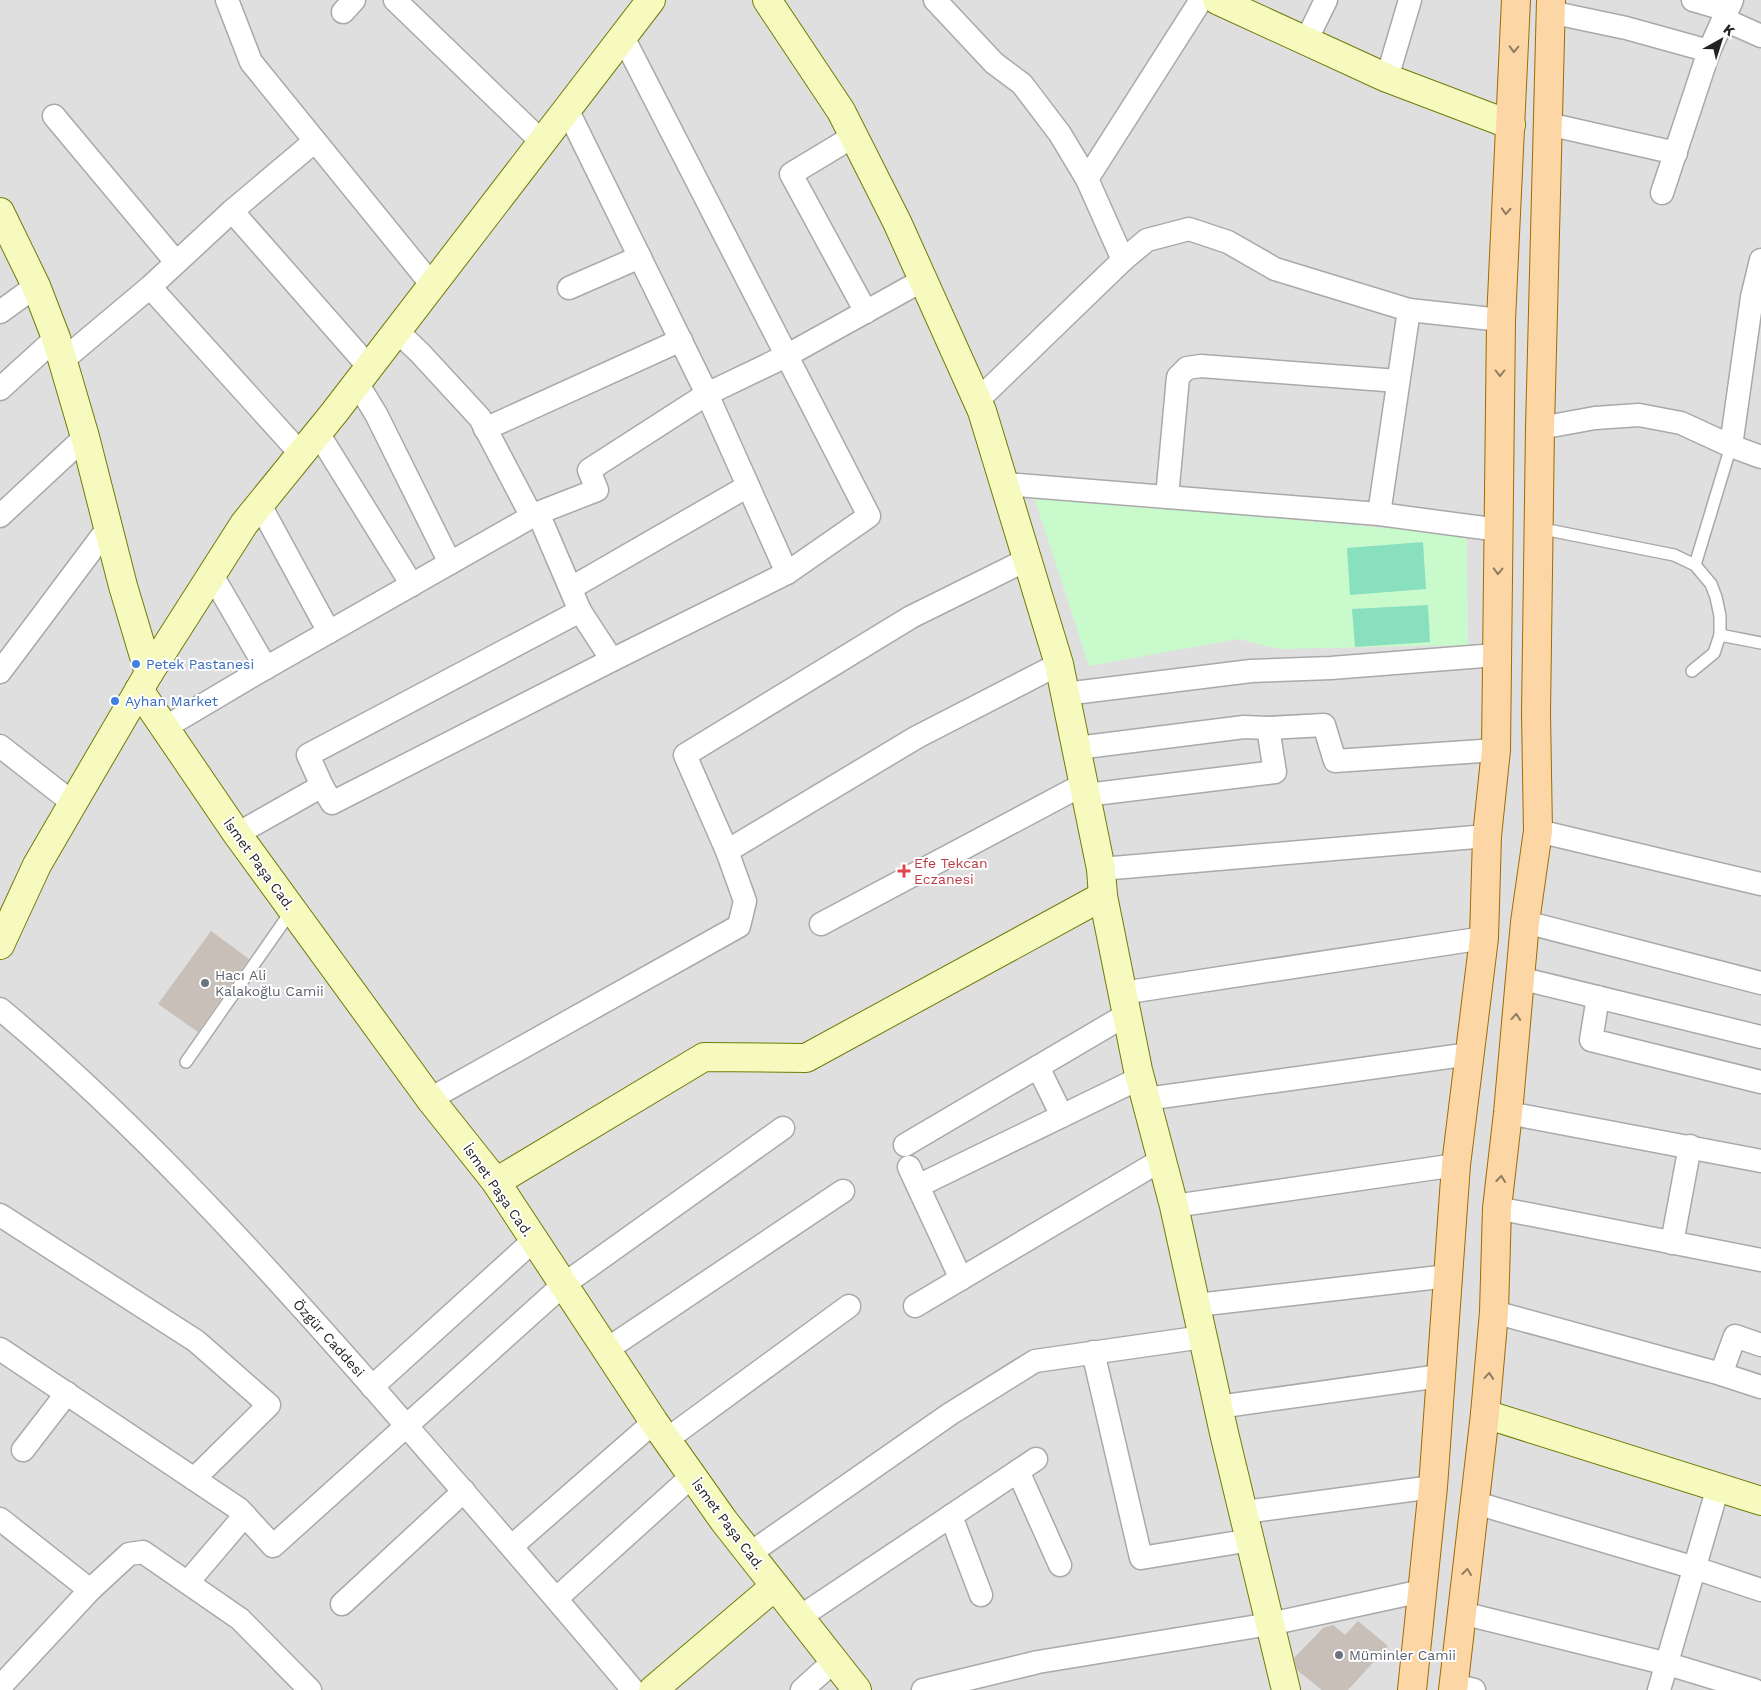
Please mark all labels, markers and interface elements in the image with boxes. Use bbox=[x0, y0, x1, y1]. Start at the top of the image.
north arrow bbox=[1696, 15, 1746, 65]
text: K bbox=[1720, 21, 1738, 39]
one-way arrow bbox=[1508, 45, 1519, 53]
one-way arrow bbox=[1501, 207, 1512, 215]
one-way arrow bbox=[1495, 370, 1505, 378]
one-way arrow bbox=[1493, 568, 1503, 575]
place label: Petek Pastanesi bbox=[146, 656, 254, 672]
marker: Petek Pastanesi bbox=[130, 658, 142, 670]
place label: Ayhan Market bbox=[125, 693, 218, 709]
marker: Ayhan Market bbox=[109, 695, 121, 707]
street label: İsmet Paşa Cad. bbox=[220, 815, 298, 913]
place label: Efe Tekcan Eczanesi bbox=[914, 855, 988, 887]
marker: Efe Tekcan Eczanesi bbox=[898, 865, 910, 877]
place label: Hacı Ali Kalakoğlu Camii bbox=[215, 967, 324, 999]
marker: Hacı Ali Kalakoğlu Camii bbox=[199, 977, 211, 989]
one-way arrow bbox=[1510, 1013, 1521, 1021]
street label: İsmet Paşa Cad. bbox=[460, 1141, 536, 1239]
one-way arrow bbox=[1495, 1174, 1506, 1182]
street label: Özgür Caddesi bbox=[290, 1296, 368, 1380]
one-way arrow bbox=[1483, 1371, 1494, 1379]
street label: İsmet Paşa Cad. bbox=[689, 1475, 767, 1573]
one-way arrow bbox=[1461, 1568, 1472, 1576]
place label: Müminler Camii bbox=[1349, 1647, 1456, 1663]
marker: Müminler Camii bbox=[1333, 1649, 1345, 1661]

